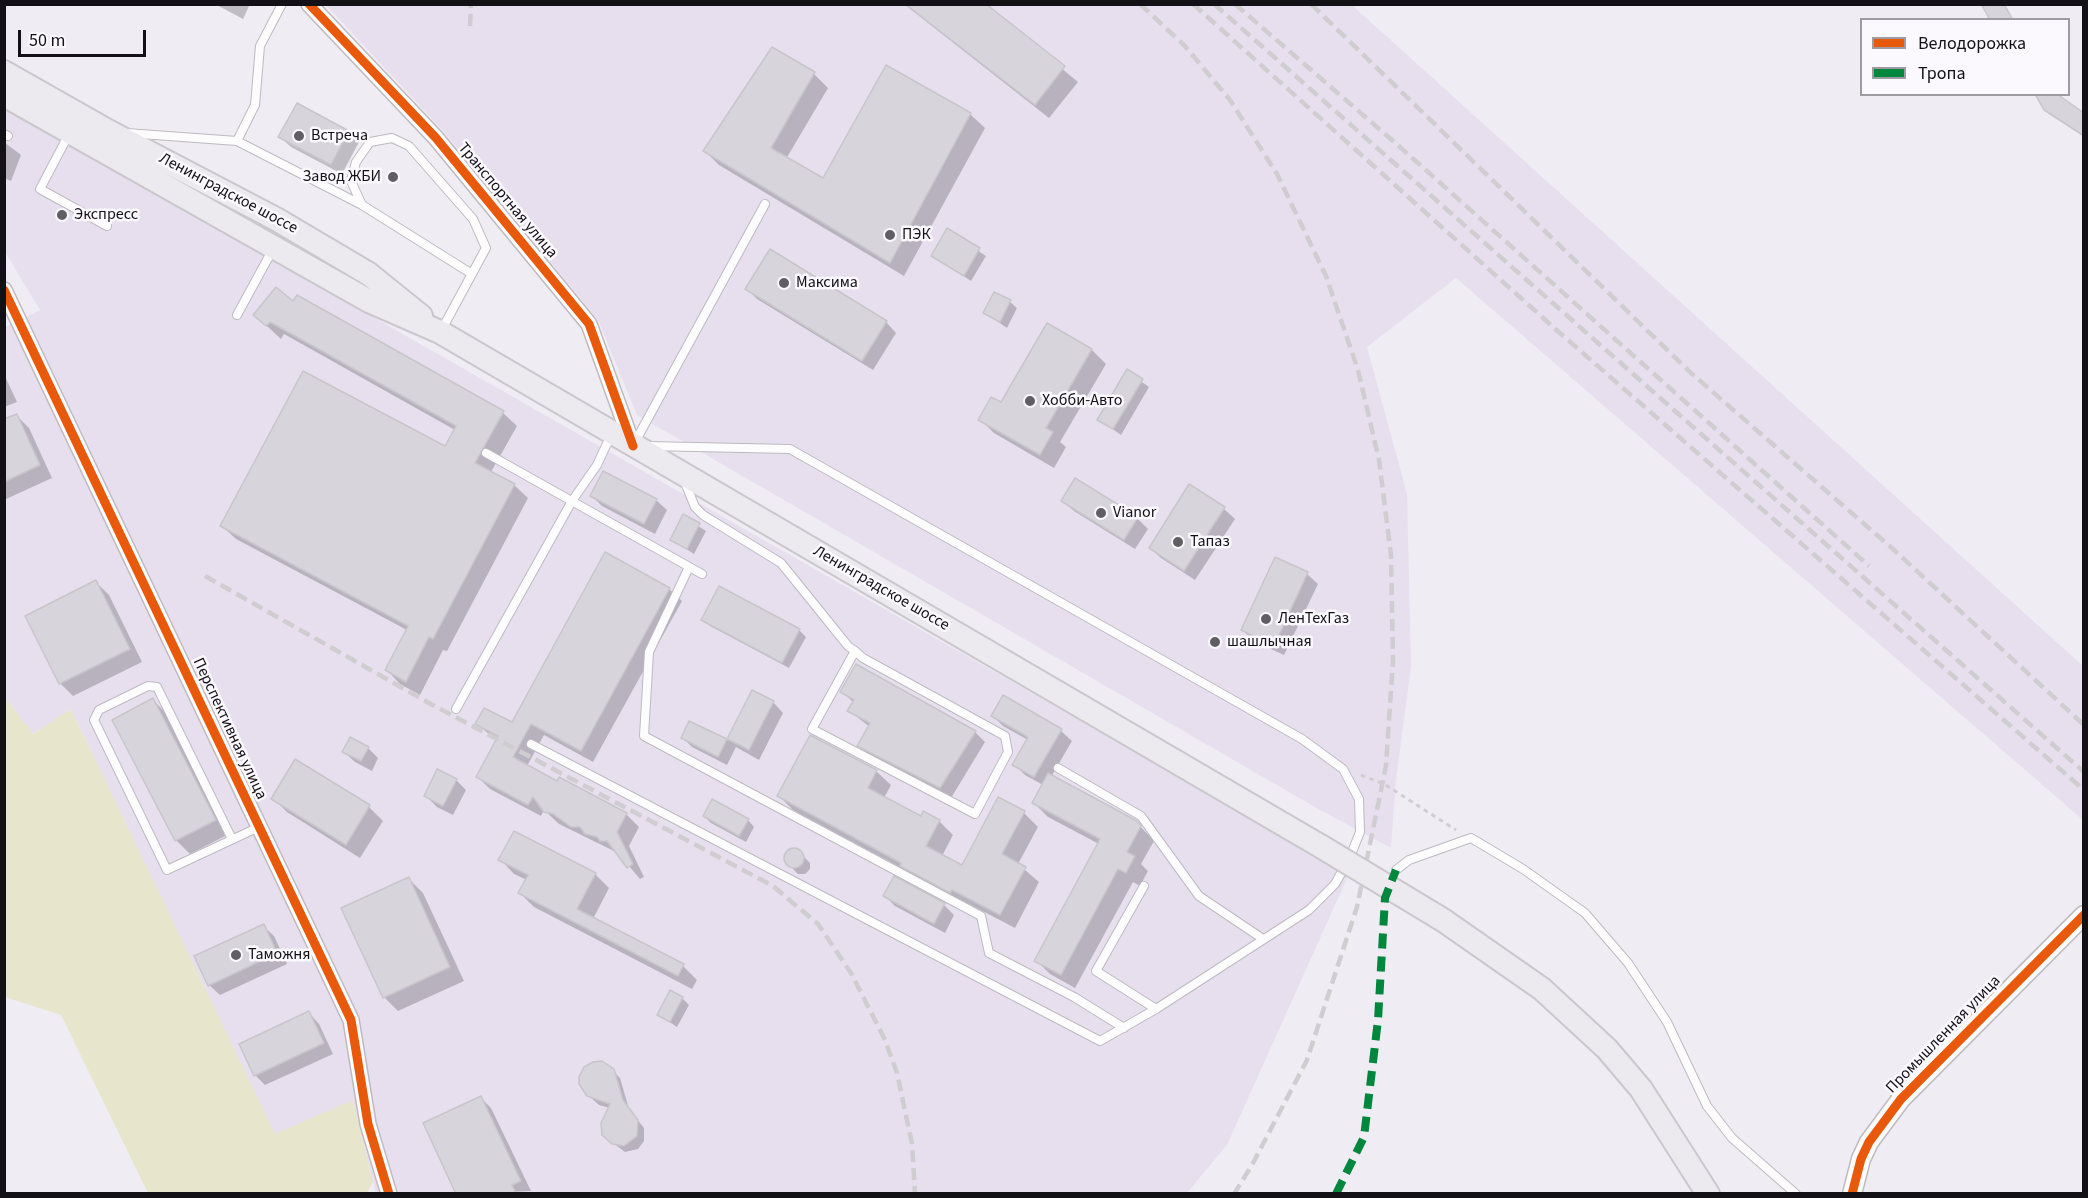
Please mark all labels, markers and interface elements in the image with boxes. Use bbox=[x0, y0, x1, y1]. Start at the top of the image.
scale bar bbox=[21, 18, 148, 56]
legend bbox=[1860, 18, 2070, 96]
text: 50 m bbox=[29, 28, 65, 53]
text: Велодорожка bbox=[1918, 31, 2026, 56]
text: Тропа bbox=[1918, 61, 1966, 86]
place label: Встреча bbox=[311, 126, 368, 146]
marker: Встреча bbox=[292, 129, 306, 143]
street label: Транспортная улица bbox=[453, 139, 561, 263]
street label: Ленинградское шоссе bbox=[155, 149, 301, 239]
place label: Завод ЖБИ bbox=[303, 167, 381, 187]
marker: Завод ЖБИ bbox=[386, 170, 400, 184]
place label: Экспресс bbox=[74, 205, 138, 225]
marker: Экспресс bbox=[55, 208, 69, 222]
place label: ПЭК bbox=[902, 225, 931, 245]
marker: ПЭК bbox=[883, 228, 897, 242]
place label: Максима bbox=[796, 273, 858, 293]
marker: Максима bbox=[777, 276, 791, 290]
place label: Хобби-Авто bbox=[1042, 391, 1122, 411]
marker: Хобби-Авто bbox=[1023, 394, 1037, 408]
place label: Vianor bbox=[1113, 503, 1156, 523]
marker: Vianor bbox=[1094, 506, 1108, 520]
place label: Тапаз bbox=[1190, 532, 1230, 552]
marker: Тапаз bbox=[1171, 535, 1185, 549]
street label: Ленинградское шоссе bbox=[809, 542, 953, 636]
place label: ЛенТехГаз bbox=[1278, 609, 1349, 629]
marker: ЛенТехГаз bbox=[1259, 612, 1273, 626]
place label: шашлычная bbox=[1227, 632, 1312, 652]
marker: шашлычная bbox=[1208, 635, 1222, 649]
street label: Перспективная улица bbox=[188, 655, 270, 803]
place label: Таможня bbox=[248, 945, 311, 965]
marker: Таможня bbox=[229, 948, 243, 962]
street label: Промышленная улица bbox=[1883, 972, 2005, 1098]

